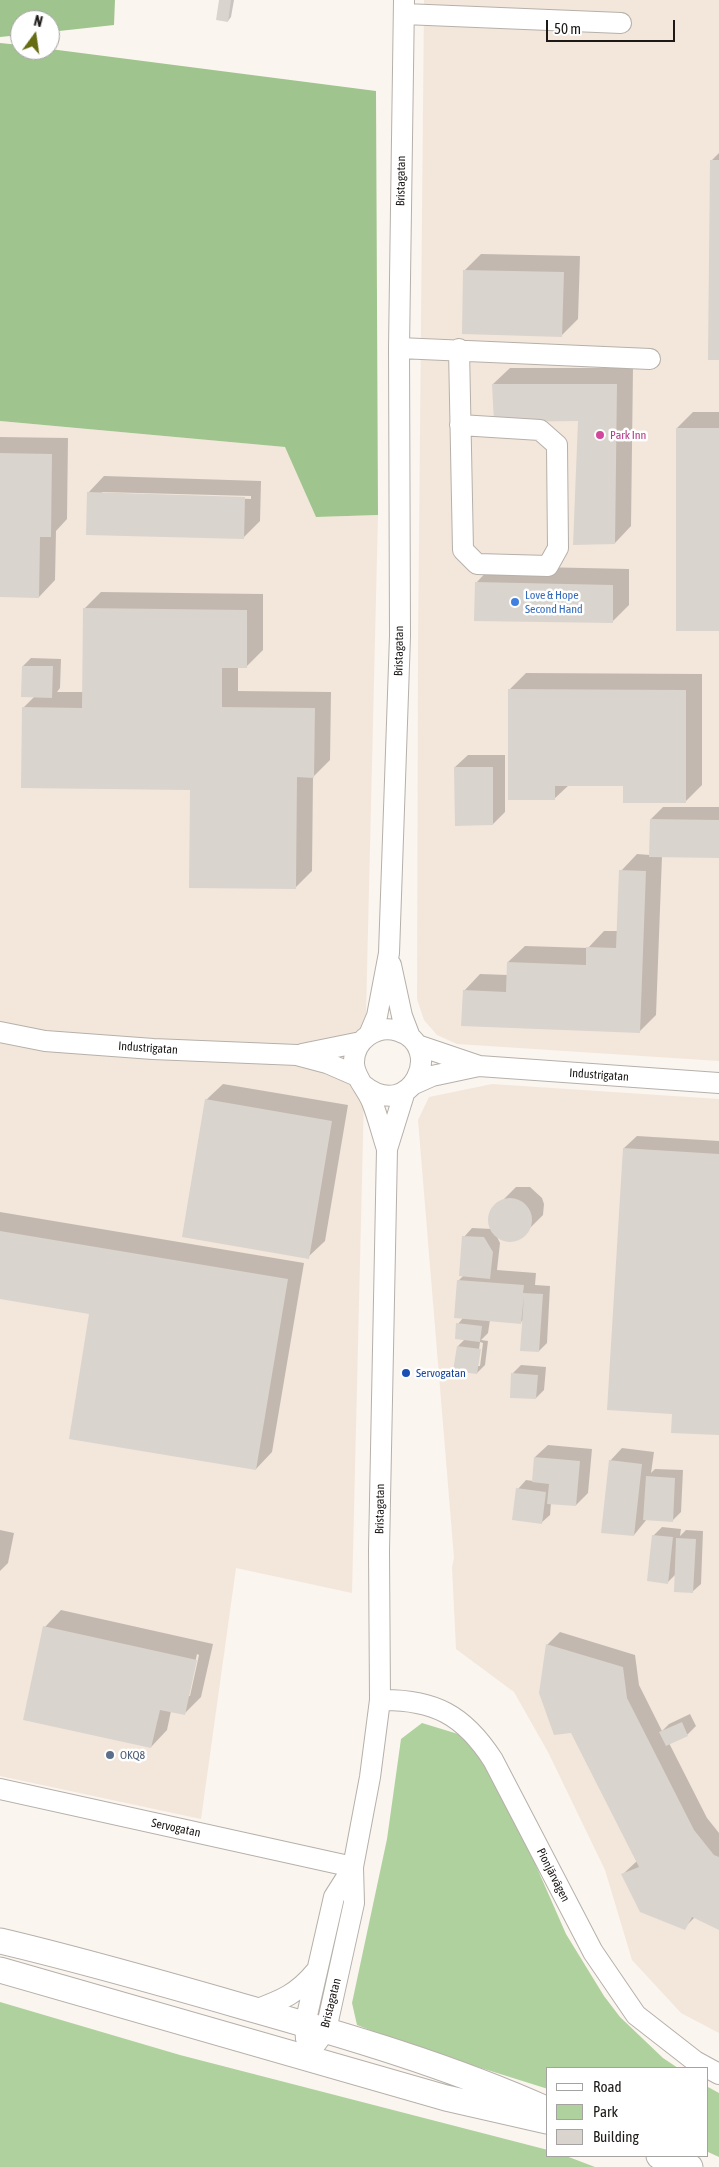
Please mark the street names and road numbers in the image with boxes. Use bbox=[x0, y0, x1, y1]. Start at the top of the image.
street label: Bristagatan bbox=[393, 156, 409, 206]
street label: Bristagatan bbox=[391, 626, 407, 676]
street label: Industrigatan bbox=[118, 1039, 178, 1057]
street label: Industrigatan bbox=[569, 1066, 629, 1084]
street label: Bristagatan bbox=[372, 1484, 388, 1534]
street label: Servogatan bbox=[150, 1816, 202, 1840]
street label: Pionjärvägen bbox=[533, 1846, 573, 1904]
street label: Bristagatan bbox=[318, 1977, 344, 2029]

